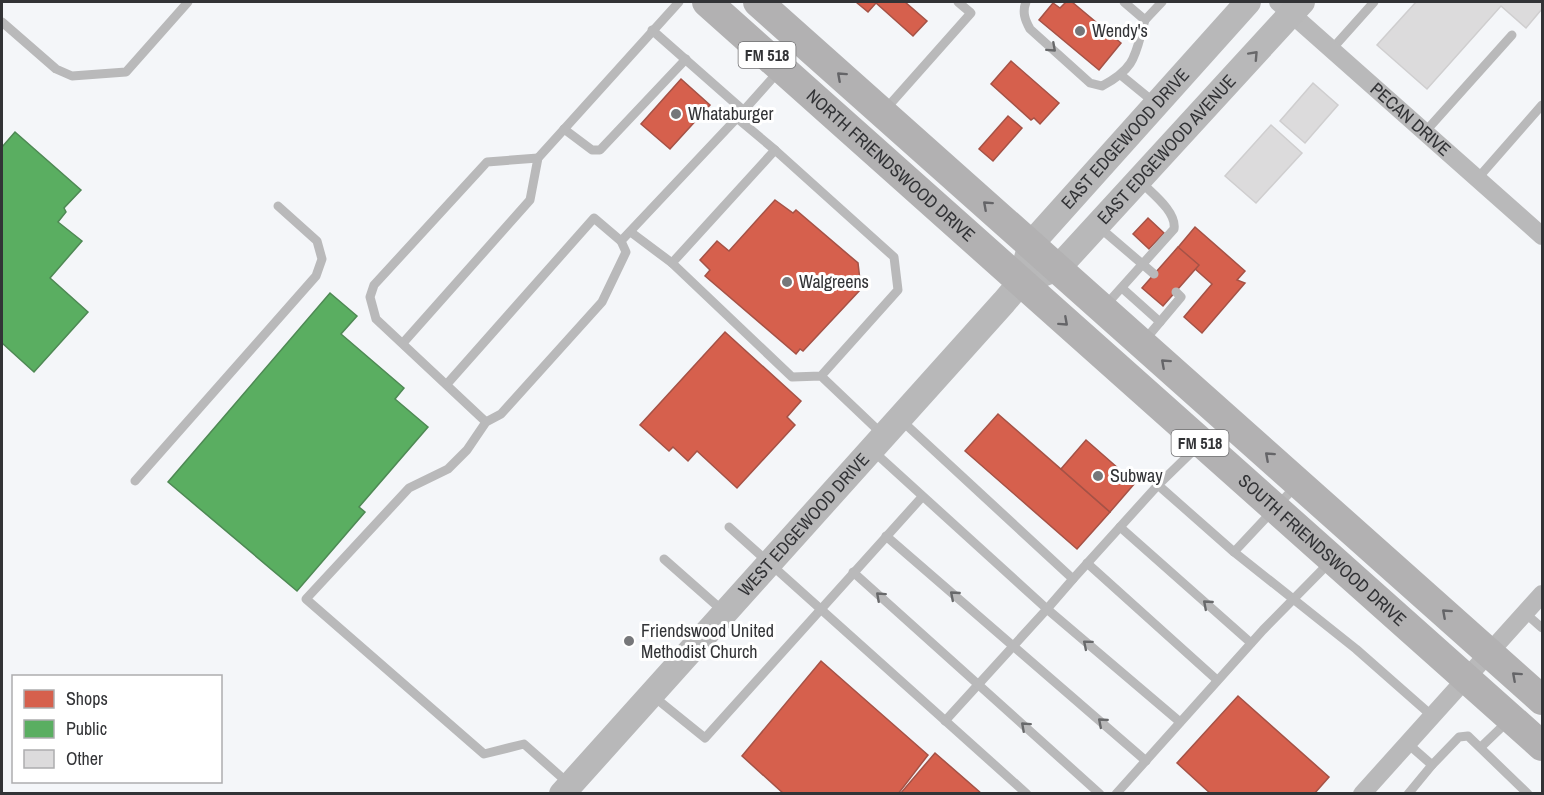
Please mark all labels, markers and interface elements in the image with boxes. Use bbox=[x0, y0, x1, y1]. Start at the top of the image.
place label: Wendy's bbox=[1092, 18, 1148, 43]
marker: Wendy's bbox=[1073, 24, 1087, 38]
one-way arrow bbox=[1045, 41, 1056, 52]
road number: FM 518 bbox=[738, 42, 795, 68]
one-way arrow bbox=[1247, 51, 1258, 61]
street label: EAST EDGEWOOD DRIVE bbox=[1055, 63, 1195, 214]
street label: EAST EDGEWOOD AVENUE bbox=[1091, 69, 1241, 229]
one-way arrow bbox=[837, 72, 848, 83]
street label: PECAN DRIVE bbox=[1365, 76, 1457, 162]
street label: NORTH FRIENDSWOOD DRIVE bbox=[801, 83, 981, 247]
place label: Whataburger bbox=[688, 101, 773, 126]
marker: Whataburger bbox=[669, 107, 683, 121]
one-way arrow bbox=[983, 201, 994, 212]
place label: Walgreens bbox=[799, 269, 869, 294]
marker: Walgreens bbox=[780, 275, 794, 289]
one-way arrow bbox=[1057, 315, 1068, 326]
one-way arrow bbox=[1161, 359, 1172, 370]
road number: FM 518 bbox=[1172, 430, 1228, 456]
street label: WEST EDGEWOOD DRIVE bbox=[732, 447, 875, 602]
one-way arrow bbox=[1265, 452, 1276, 463]
place label: Subway bbox=[1110, 463, 1163, 488]
street label: SOUTH FRIENDSWOOD DRIVE bbox=[1233, 468, 1412, 631]
marker: Subway bbox=[1091, 469, 1105, 483]
one-way arrow bbox=[950, 591, 961, 602]
one-way arrow bbox=[876, 592, 887, 603]
one-way arrow bbox=[1203, 600, 1214, 611]
one-way arrow bbox=[1442, 609, 1453, 620]
place label: Friendswood United Methodist Church bbox=[641, 618, 774, 664]
marker: Friendswood United Methodist Church bbox=[622, 634, 636, 648]
one-way arrow bbox=[1083, 640, 1094, 651]
one-way arrow bbox=[1512, 672, 1523, 683]
legend bbox=[12, 675, 222, 783]
text: Shops bbox=[66, 686, 108, 711]
text: Public bbox=[66, 716, 107, 741]
one-way arrow bbox=[1098, 718, 1109, 729]
one-way arrow bbox=[1021, 722, 1032, 733]
text: Other bbox=[66, 746, 103, 771]

